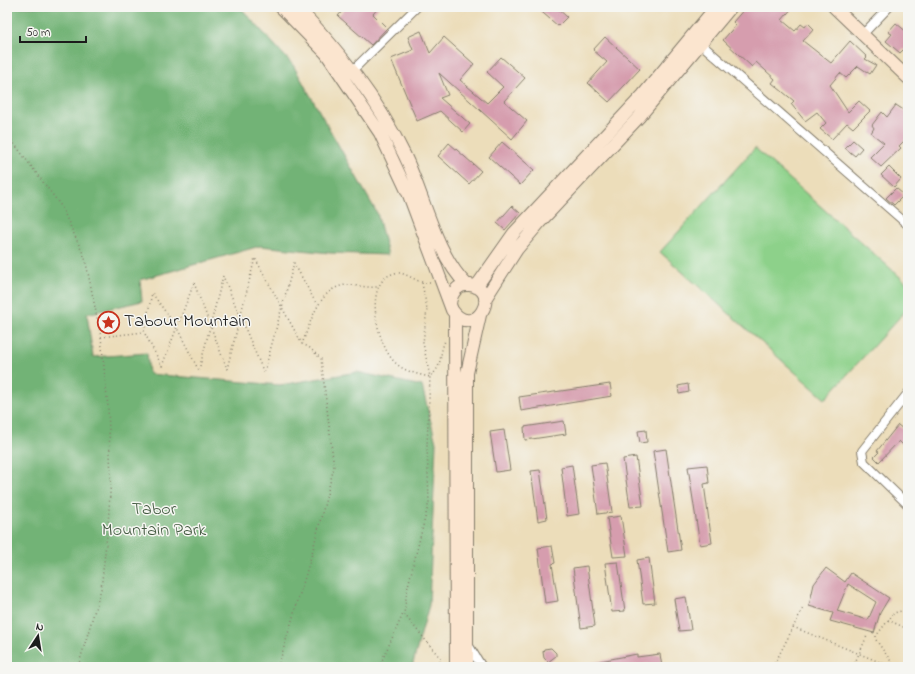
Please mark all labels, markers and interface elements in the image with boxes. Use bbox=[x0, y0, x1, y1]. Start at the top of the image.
scale bar bbox=[20, 18, 86, 44]
text: 50 m bbox=[26, 24, 50, 42]
place icon: Tabour Mountain bbox=[95, 309, 121, 335]
place label: Tabour Mountain bbox=[124, 309, 251, 335]
park label: Tabor Mountain Park bbox=[102, 497, 206, 544]
north arrow bbox=[18, 616, 58, 656]
text: N bbox=[35, 619, 45, 636]

